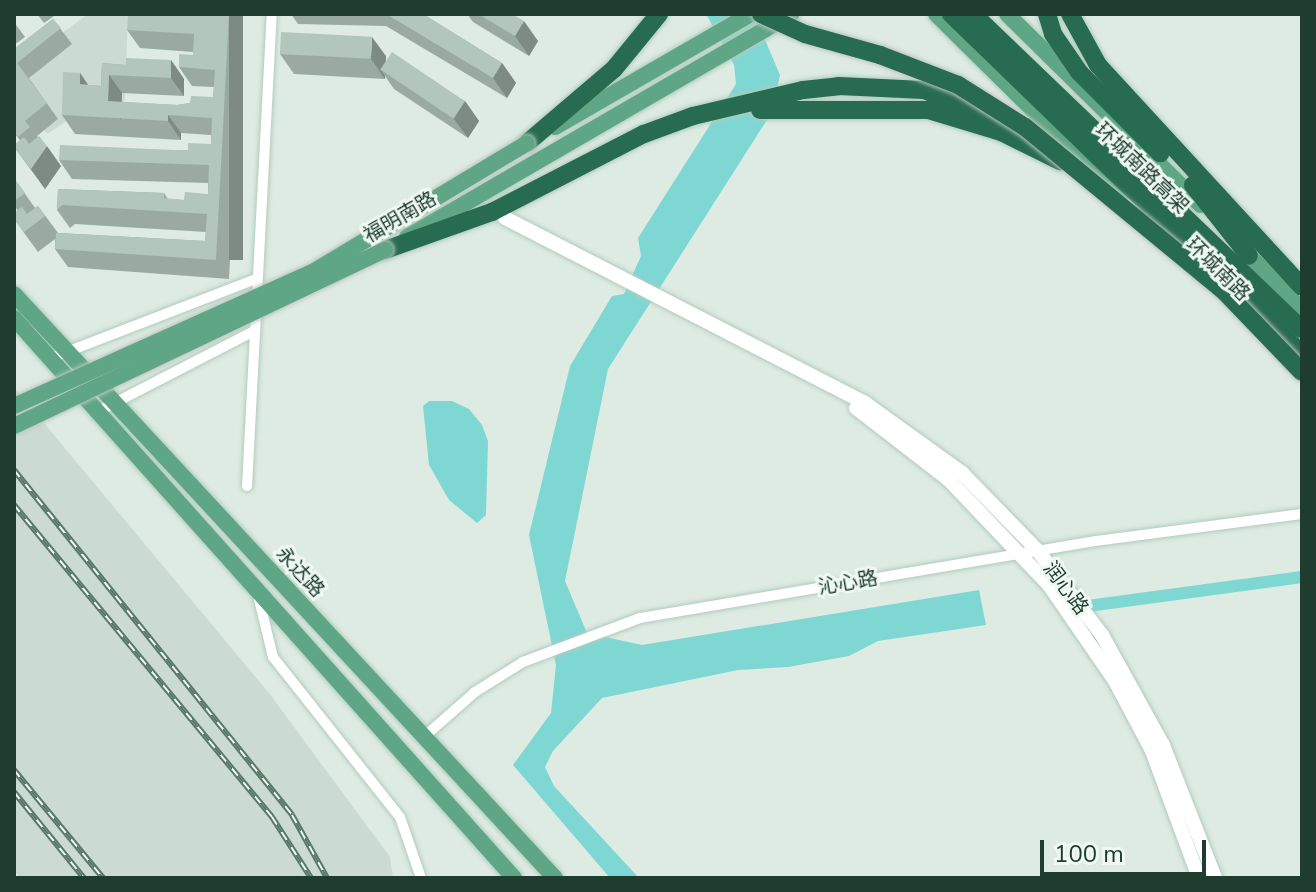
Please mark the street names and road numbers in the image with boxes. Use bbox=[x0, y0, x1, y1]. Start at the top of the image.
street label: 环城南路高架 bbox=[1091, 118, 1193, 218]
street label: 福明南路 bbox=[359, 187, 441, 247]
street label: 环城南路 bbox=[1181, 232, 1255, 306]
street label: 永达路 bbox=[271, 542, 329, 602]
street label: 润心路 bbox=[1038, 557, 1094, 619]
street label: 沁心路 bbox=[816, 566, 880, 600]

